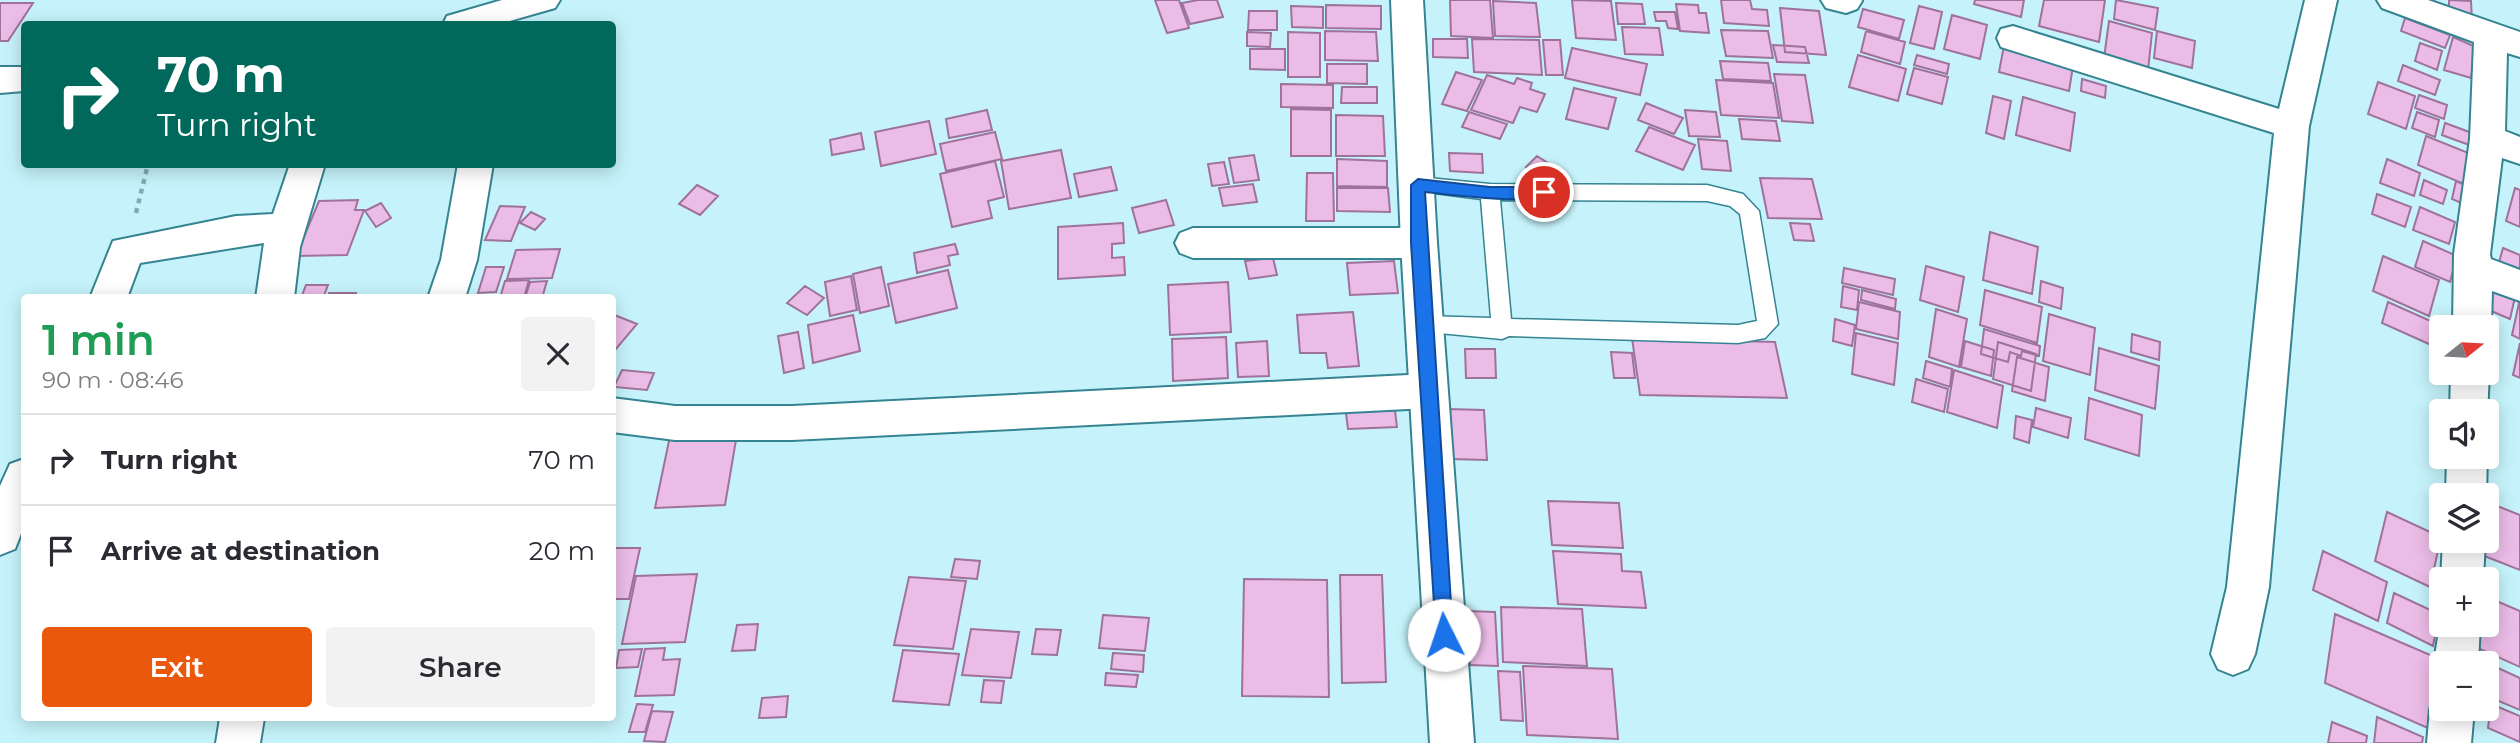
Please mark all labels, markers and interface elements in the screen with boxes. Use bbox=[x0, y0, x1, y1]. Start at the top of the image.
text: 70 m bbox=[157, 45, 285, 104]
icon: right bbox=[42, 49, 133, 140]
text: Turn right bbox=[157, 105, 317, 144]
pin bbox=[1514, 162, 1574, 222]
icon: arrive bbox=[1525, 173, 1563, 211]
text: 1 min bbox=[42, 314, 155, 366]
north arrow bbox=[2429, 315, 2499, 385]
map controls bbox=[2429, 315, 2499, 721]
button: close bbox=[521, 317, 595, 391]
text: 90 m · 08:46 bbox=[42, 366, 184, 394]
button: sound bbox=[2429, 399, 2499, 469]
icon: right bbox=[42, 441, 80, 479]
text: Turn right bbox=[101, 444, 237, 476]
text: 70 m bbox=[529, 444, 595, 476]
button: layers bbox=[2429, 483, 2499, 553]
icon: arrive bbox=[42, 532, 80, 570]
text: Arrive at destination bbox=[101, 535, 380, 567]
text: 20 m bbox=[529, 535, 595, 567]
button: + bbox=[2429, 567, 2499, 637]
position arrow bbox=[1407, 598, 1481, 672]
button: Exit bbox=[42, 627, 312, 707]
button: Share bbox=[326, 627, 595, 707]
button: − bbox=[2429, 651, 2499, 721]

